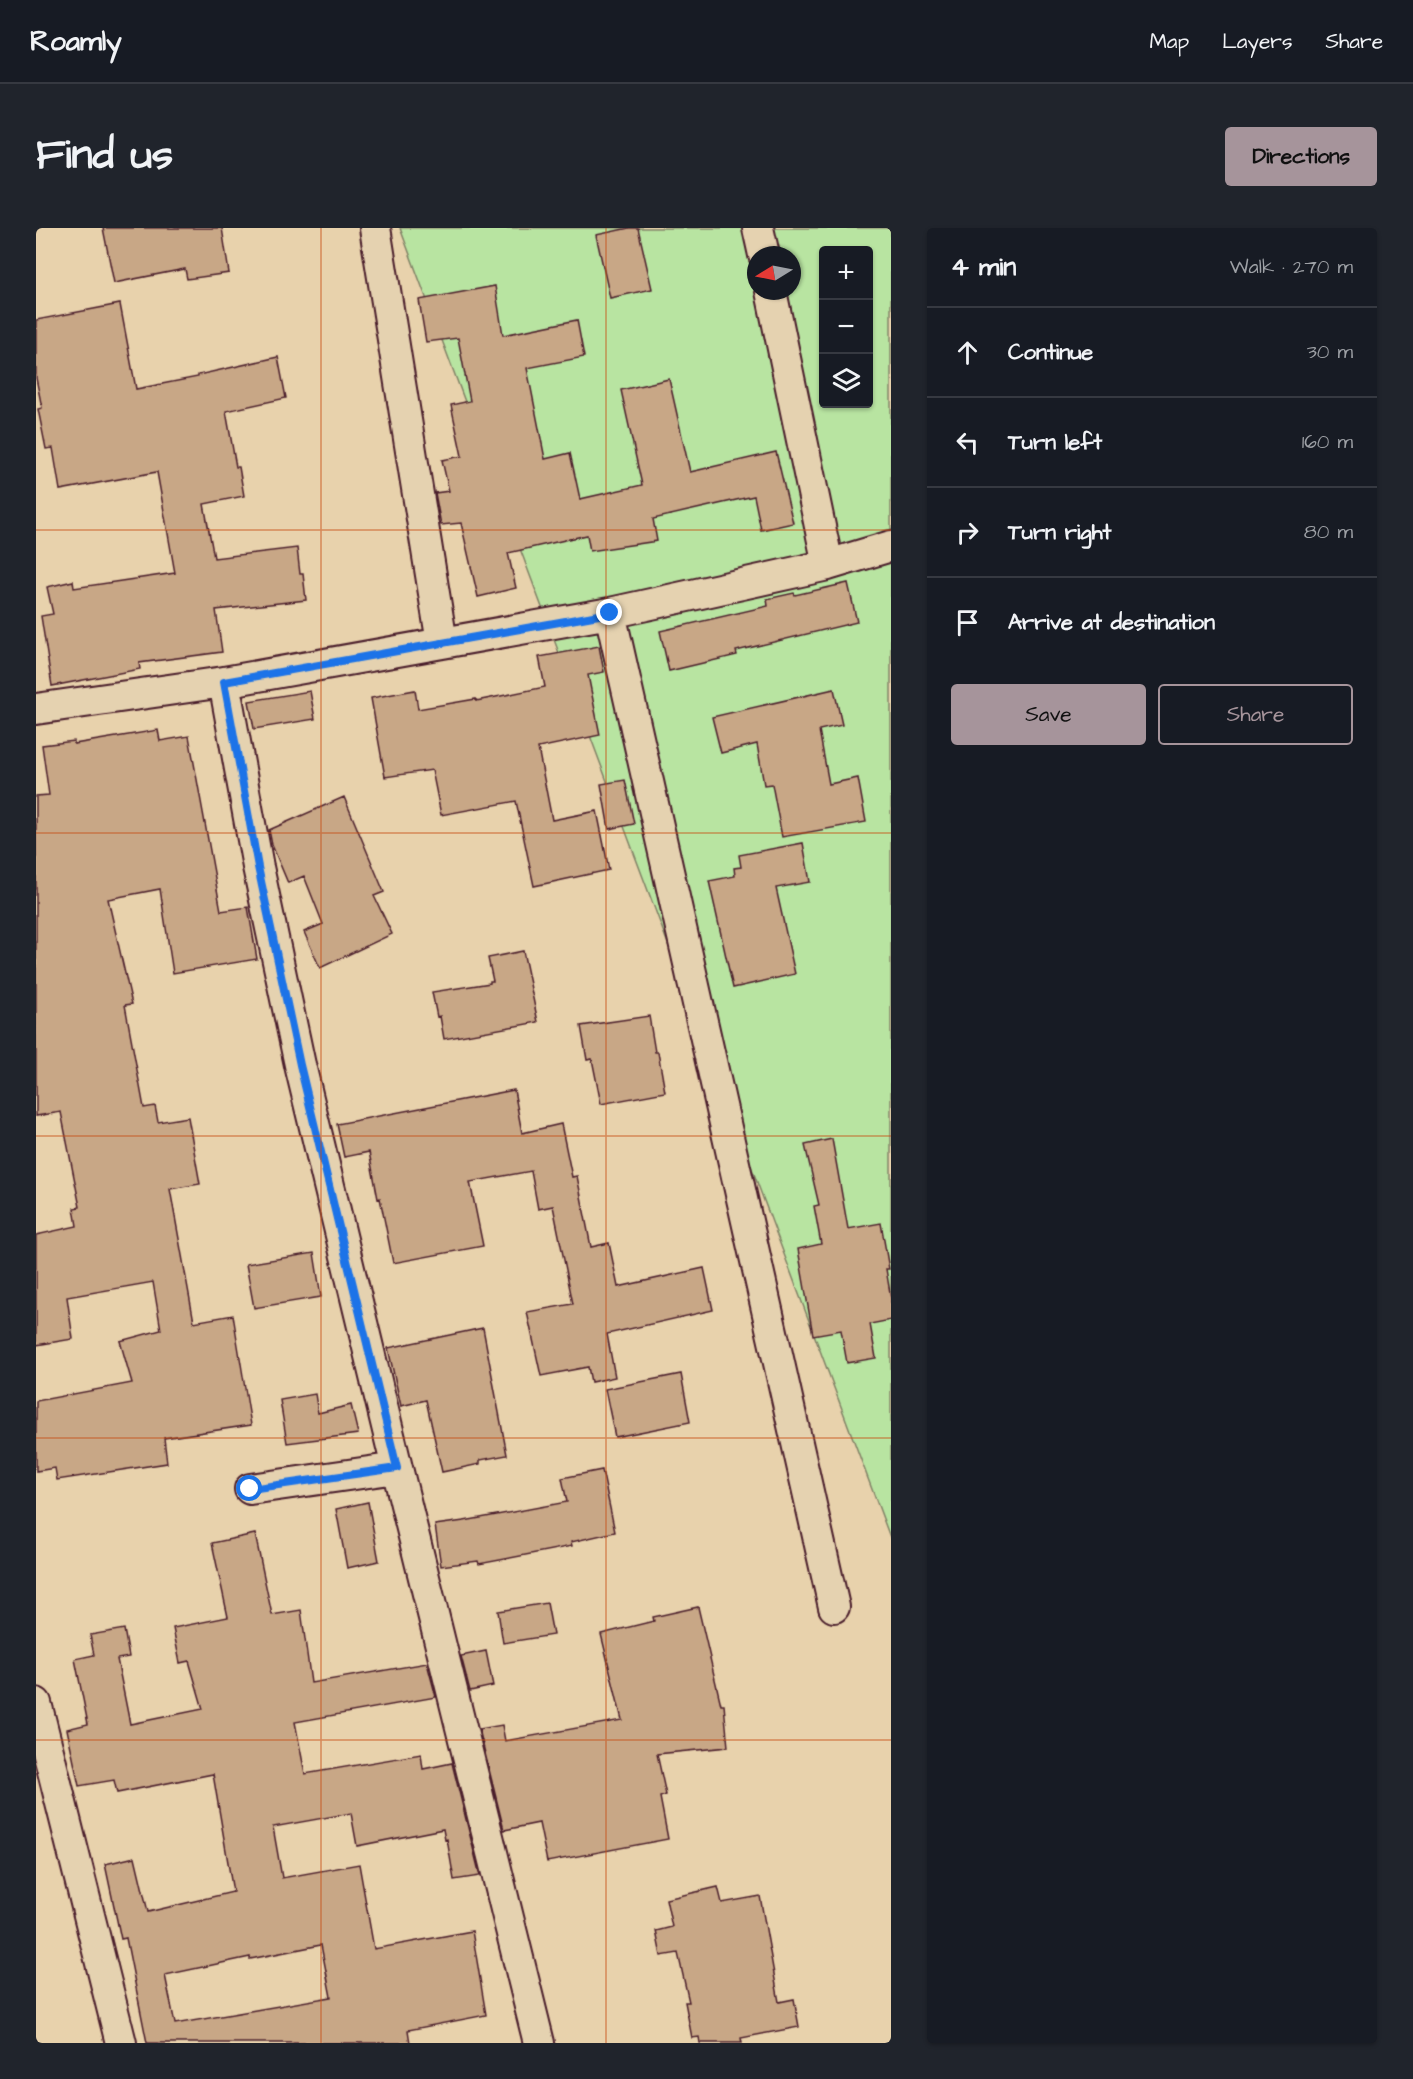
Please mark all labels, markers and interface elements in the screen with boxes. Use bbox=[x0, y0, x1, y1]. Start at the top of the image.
text: Roamly bbox=[30, 22, 122, 61]
text: Map bbox=[1149, 27, 1189, 56]
text: Layers bbox=[1222, 27, 1292, 56]
text: Share bbox=[1325, 27, 1383, 56]
text: Find us bbox=[36, 127, 173, 185]
button: Directions bbox=[1225, 127, 1377, 186]
north arrow bbox=[747, 246, 801, 300]
map controls bbox=[819, 246, 873, 408]
button: + bbox=[819, 246, 873, 300]
text: 4 min bbox=[951, 249, 1016, 285]
text: Walk · 270 m bbox=[1230, 253, 1353, 281]
button: − bbox=[819, 300, 873, 354]
icon: ahead bbox=[951, 336, 984, 369]
text: Continue bbox=[1008, 337, 1093, 368]
text: 30 m bbox=[1307, 338, 1353, 366]
button: layers bbox=[819, 354, 873, 408]
icon: left bbox=[951, 426, 984, 459]
text: Turn left bbox=[1008, 427, 1102, 458]
text: 160 m bbox=[1302, 428, 1353, 456]
icon: right bbox=[951, 516, 984, 549]
text: Turn right bbox=[1008, 517, 1111, 548]
text: 80 m bbox=[1304, 518, 1353, 546]
route end bbox=[596, 599, 622, 625]
icon: arrive bbox=[951, 606, 984, 639]
text: Arrive at destination bbox=[1008, 607, 1215, 638]
button: Save bbox=[951, 684, 1146, 745]
button: Share bbox=[1158, 684, 1353, 745]
route start bbox=[236, 1475, 262, 1501]

